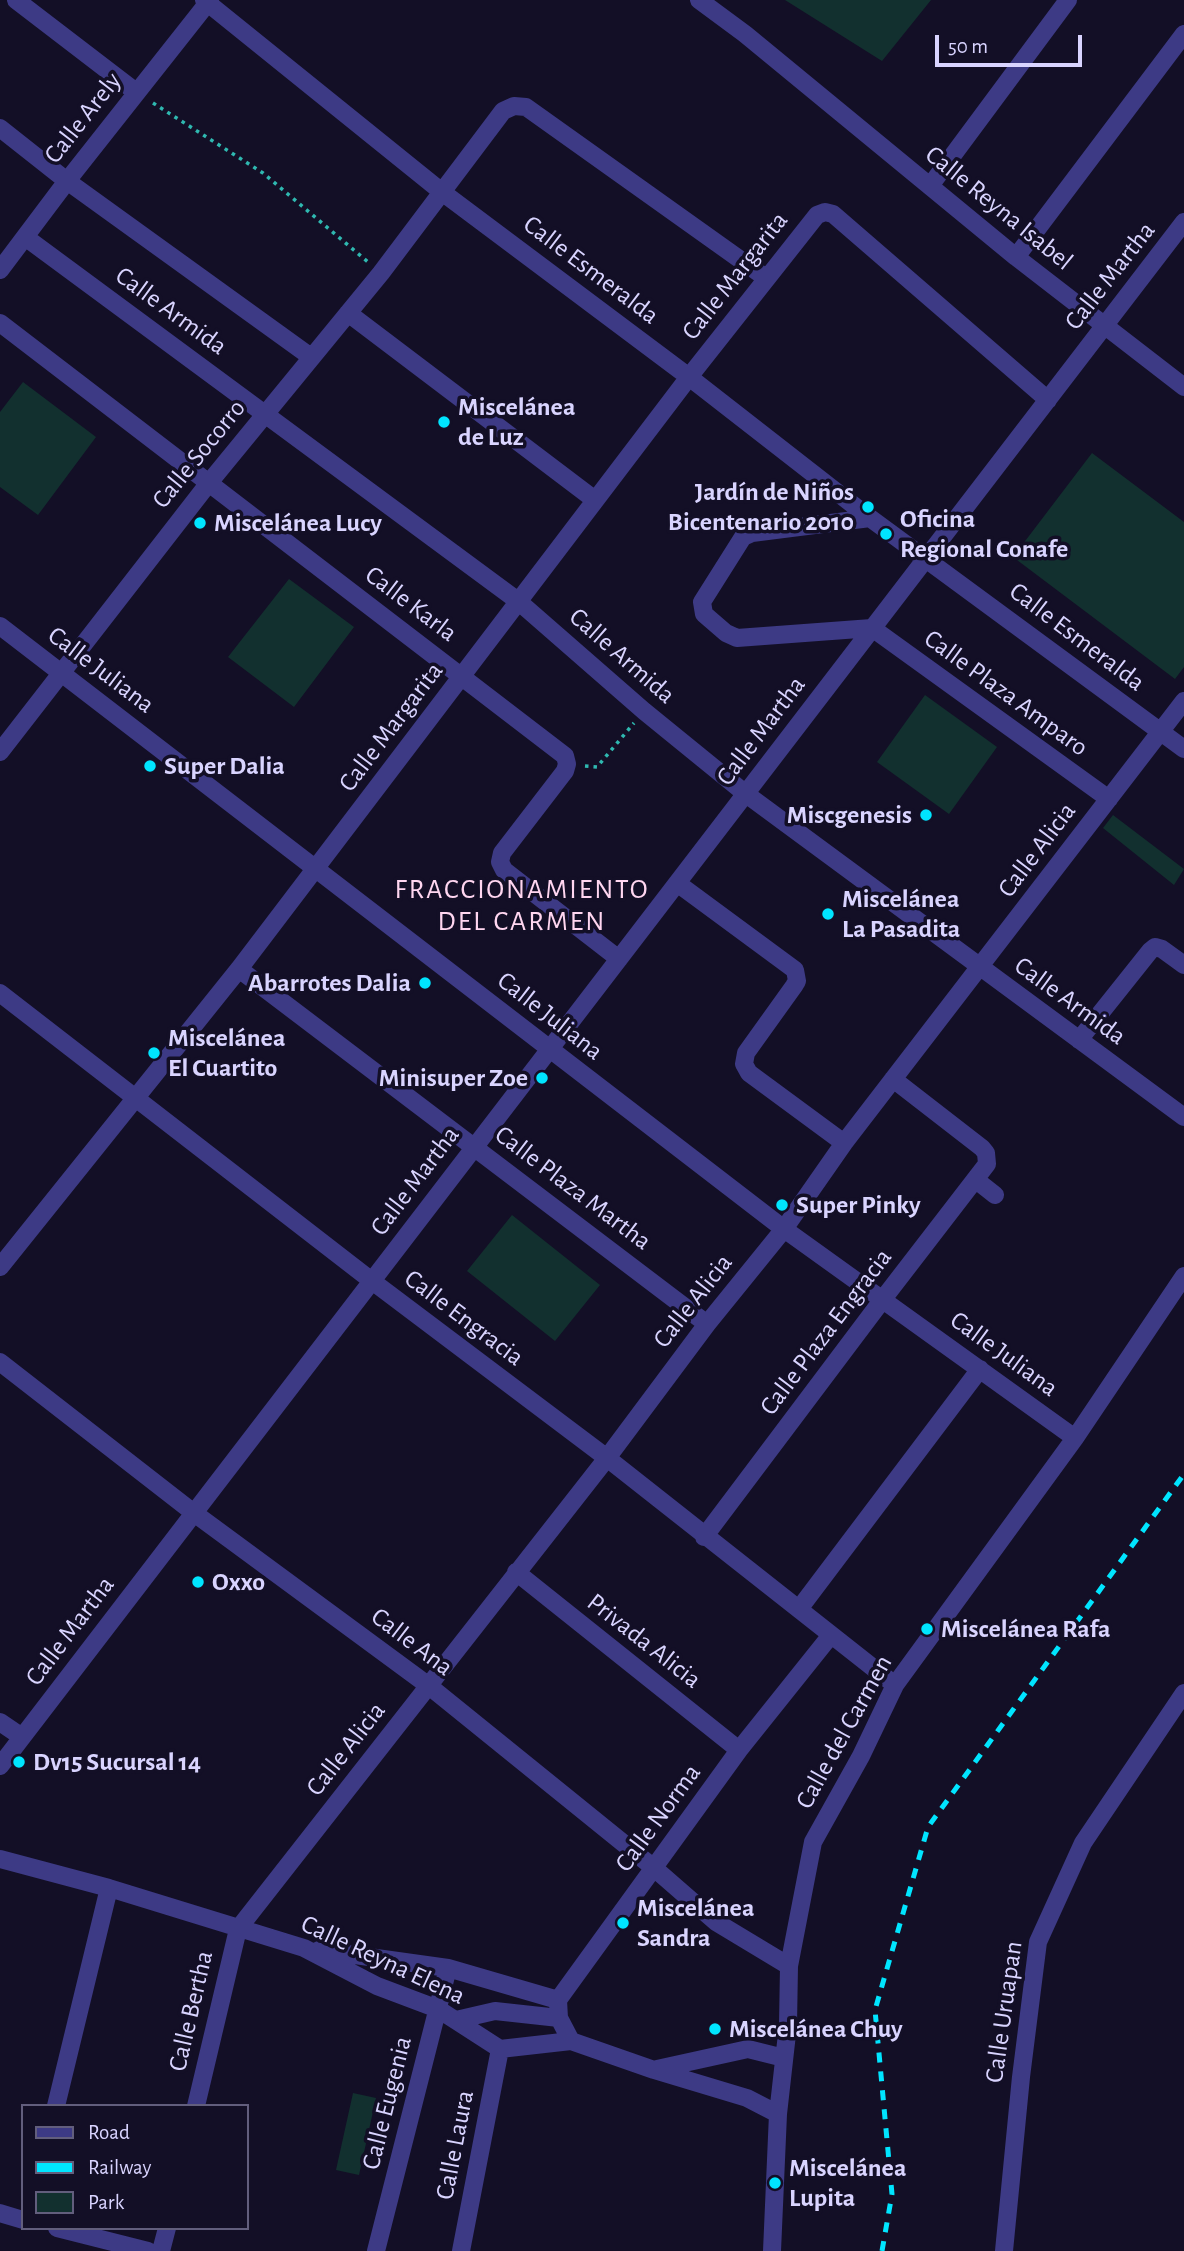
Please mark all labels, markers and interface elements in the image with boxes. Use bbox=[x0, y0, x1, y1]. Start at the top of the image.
scale bar bbox=[939, 21, 1086, 65]
text: 50 m bbox=[948, 36, 988, 57]
street label: Calle Arely bbox=[38, 66, 128, 170]
street label: Calle Reyna Isabel bbox=[919, 139, 1079, 277]
street label: Calle Margarita bbox=[675, 206, 795, 346]
street label: Calle Esmeralda bbox=[517, 209, 665, 331]
street label: Calle Martha bbox=[1058, 216, 1162, 336]
street label: Calle Armida bbox=[109, 260, 233, 362]
place label: Miscelánea de Luz bbox=[458, 391, 575, 452]
street label: Calle Socorro bbox=[146, 393, 252, 515]
marker: Miscelánea de Luz bbox=[436, 414, 452, 430]
place label: Jardín de Niños Bicentenario 2010 bbox=[668, 476, 854, 538]
marker: Jardín de Niños Bicentenario 2010 bbox=[860, 499, 876, 515]
place label: Oficina Regional Conafe bbox=[900, 503, 1068, 564]
place label: Miscelánea Lucy bbox=[214, 507, 382, 539]
marker: Miscelánea Lucy bbox=[192, 515, 208, 531]
marker: Oficina Regional Conafe bbox=[878, 526, 894, 542]
street label: Calle Karla bbox=[359, 559, 463, 649]
street label: Calle Esmeralda bbox=[1003, 576, 1151, 698]
street label: Calle Armida bbox=[563, 601, 681, 711]
street label: Calle Juliana bbox=[41, 620, 161, 720]
street label: Calle Plaza Amparo bbox=[918, 623, 1094, 763]
street label: Calle Margarita bbox=[332, 656, 450, 798]
street label: Calle Martha bbox=[710, 670, 812, 792]
place label: Super Dalia bbox=[164, 750, 285, 782]
marker: Super Dalia bbox=[142, 758, 158, 774]
street label: Calle Alicia bbox=[991, 796, 1083, 904]
place label: Miscgenesis bbox=[787, 799, 912, 831]
marker: Miscgenesis bbox=[918, 807, 934, 823]
district label: FRACCIONAMIENTO DEL CARMEN bbox=[396, 873, 648, 939]
place label: Miscelánea La Pasadita bbox=[842, 883, 960, 944]
marker: Miscelánea La Pasadita bbox=[820, 906, 836, 922]
street label: Calle Armida bbox=[1008, 950, 1132, 1052]
street label: Calle Juliana bbox=[491, 965, 609, 1067]
place label: Abarrotes Dalia bbox=[248, 967, 411, 999]
marker: Abarrotes Dalia bbox=[417, 975, 433, 991]
place label: Miscelánea El Cuartito bbox=[168, 1022, 285, 1084]
marker: Miscelánea El Cuartito bbox=[146, 1045, 162, 1061]
place label: Minisuper Zoe bbox=[379, 1062, 528, 1094]
marker: Minisuper Zoe bbox=[534, 1070, 550, 1086]
street label: Calle Plaza Martha bbox=[489, 1119, 657, 1257]
street label: Calle Martha bbox=[364, 1120, 466, 1242]
place label: Super Pinky bbox=[796, 1189, 921, 1221]
marker: Super Pinky bbox=[774, 1197, 790, 1213]
street label: Calle Plaza Engracia bbox=[753, 1243, 899, 1421]
street label: Calle Alicia bbox=[647, 1248, 739, 1354]
street label: Calle Engracia bbox=[398, 1263, 530, 1373]
street label: Calle Juliana bbox=[944, 1304, 1064, 1404]
place label: Oxxo bbox=[212, 1566, 265, 1598]
street label: Calle Martha bbox=[19, 1570, 121, 1692]
marker: Oxxo bbox=[190, 1574, 206, 1590]
street label: Privada Alicia bbox=[581, 1587, 707, 1695]
street label: Calle Ana bbox=[365, 1601, 459, 1683]
place label: Miscelánea Rafa bbox=[941, 1613, 1111, 1645]
marker: Miscelánea Rafa bbox=[919, 1621, 935, 1637]
street label: Calle del Carmen bbox=[789, 1650, 899, 1814]
street label: Calle Alicia bbox=[300, 1696, 392, 1802]
place label: Dv15 Sucursal 14 bbox=[33, 1746, 201, 1778]
marker: Dv15 Sucursal 14 bbox=[11, 1754, 27, 1770]
street label: Calle Norma bbox=[608, 1758, 708, 1878]
place label: Miscelánea Sandra bbox=[637, 1892, 754, 1954]
street label: Calle Reyna Elena bbox=[296, 1908, 470, 2012]
marker: Miscelánea Sandra bbox=[615, 1915, 631, 1931]
street label: Calle Uruapan bbox=[979, 1939, 1029, 2085]
street label: Calle Bertha bbox=[162, 1948, 220, 2074]
place label: Miscelánea Chuy bbox=[729, 2013, 903, 2045]
marker: Miscelánea Chuy bbox=[707, 2021, 723, 2037]
street label: Calle Eugenia bbox=[355, 2033, 419, 2173]
street label: Calle Laura bbox=[429, 2088, 481, 2202]
legend bbox=[21, 2104, 248, 2230]
text: Road bbox=[88, 2122, 130, 2143]
place label: Miscelánea Lupita bbox=[789, 2152, 906, 2214]
text: Railway bbox=[88, 2157, 151, 2178]
marker: Miscelánea Lupita bbox=[767, 2175, 783, 2191]
text: Park bbox=[88, 2192, 124, 2213]

